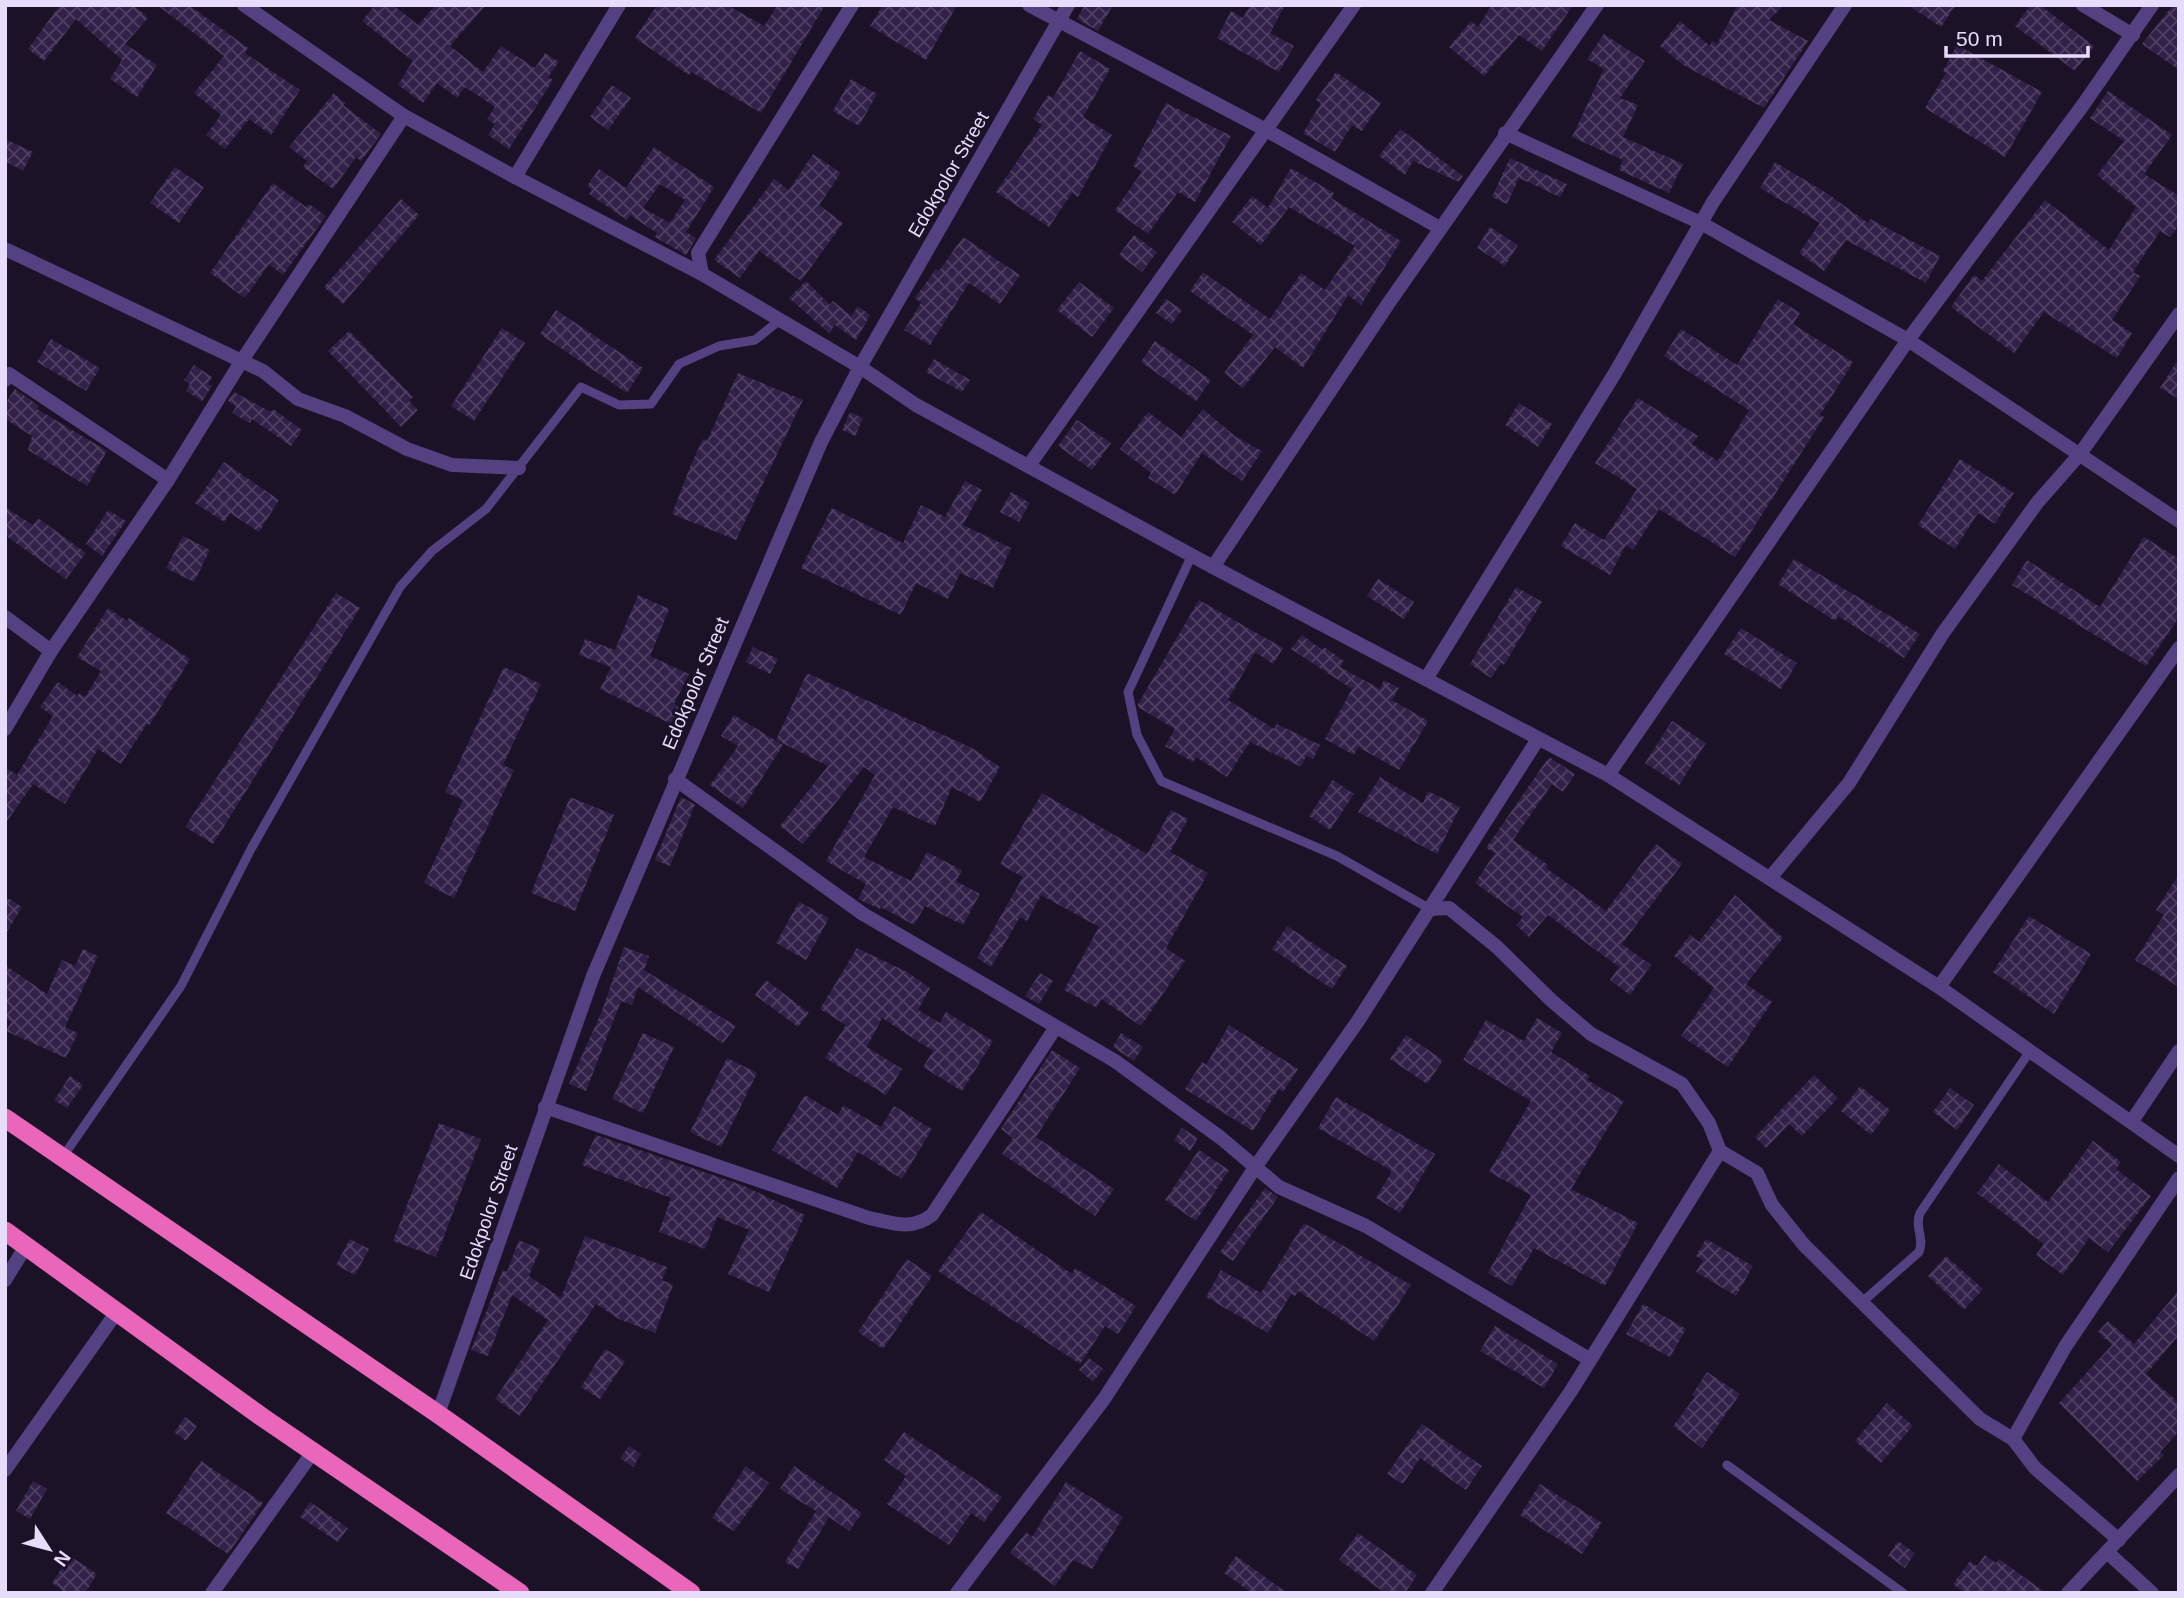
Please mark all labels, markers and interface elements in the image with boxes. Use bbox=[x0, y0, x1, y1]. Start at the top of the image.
scale bar bbox=[1946, 14, 2088, 58]
text: 50 m bbox=[1956, 27, 2003, 50]
street label: Edokpolor Street bbox=[904, 107, 993, 241]
street label: Edokpolor Street bbox=[658, 613, 733, 752]
street label: Edokpolor Street bbox=[456, 1141, 522, 1282]
north arrow bbox=[14, 1514, 84, 1584]
text: N bbox=[50, 1547, 75, 1570]

